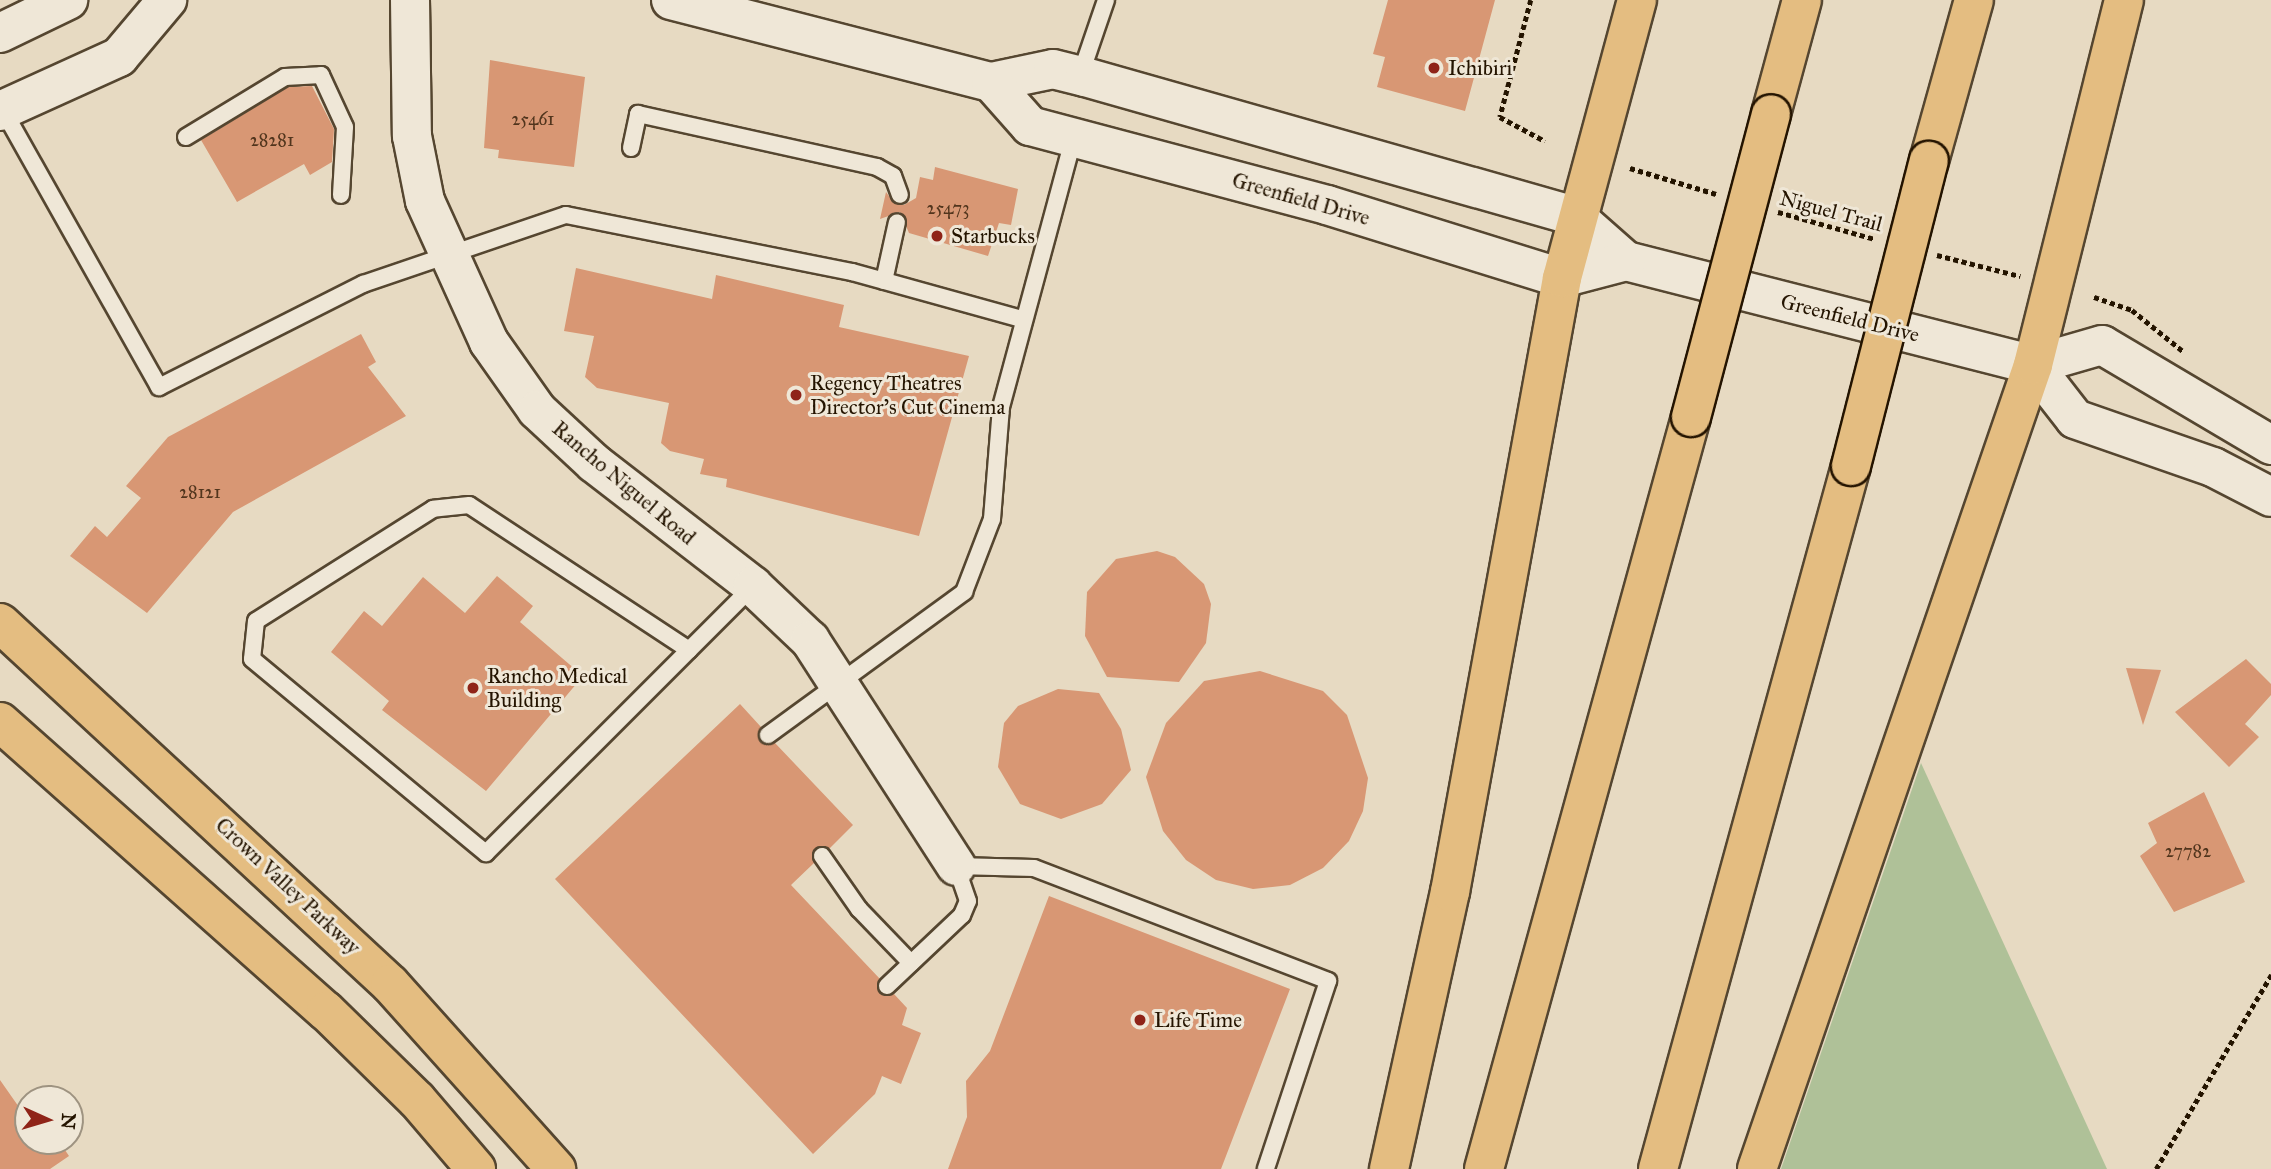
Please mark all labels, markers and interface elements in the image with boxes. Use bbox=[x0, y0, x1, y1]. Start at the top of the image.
place label: Ichibiri bbox=[1448, 55, 1512, 81]
marker: Ichibiri bbox=[1426, 60, 1442, 76]
house number: 25461 bbox=[512, 108, 554, 130]
house number: 28281 bbox=[250, 129, 294, 151]
street label: Greenfield Drive bbox=[1229, 167, 1373, 231]
street label: Niguel Trail bbox=[1777, 185, 1885, 237]
house number: 25473 bbox=[927, 197, 969, 219]
place label: Starbucks bbox=[951, 223, 1035, 249]
marker: Starbucks bbox=[929, 228, 945, 244]
street label: Greenfield Drive bbox=[1778, 289, 1922, 347]
place label: Regency Theatres Director's Cut Cinema bbox=[810, 370, 1005, 420]
marker: Regency Theatres Director's Cut Cinema bbox=[788, 387, 804, 403]
street label: Rancho Niguel Road bbox=[547, 416, 701, 550]
house number: 28121 bbox=[179, 481, 221, 503]
place label: Rancho Medical Building bbox=[487, 663, 628, 713]
marker: Rancho Medical Building bbox=[465, 680, 481, 696]
street label: Crown Valley Parkway bbox=[210, 812, 366, 960]
house number: 27782 bbox=[2165, 840, 2211, 862]
place label: Life Time bbox=[1154, 1007, 1242, 1033]
marker: Life Time bbox=[1132, 1012, 1148, 1028]
north arrow bbox=[14, 1085, 84, 1155]
text: N bbox=[56, 1113, 80, 1130]

